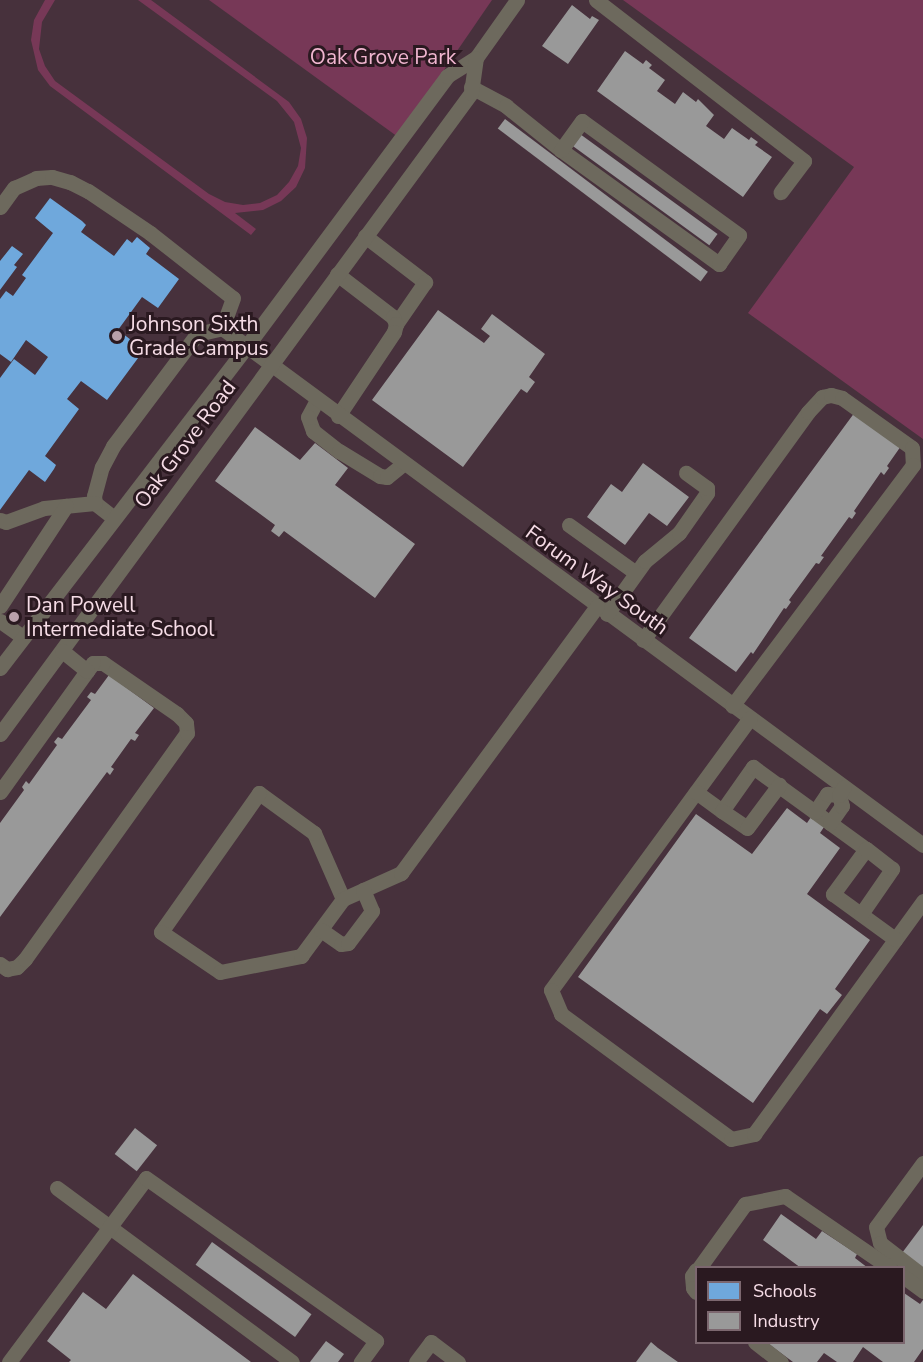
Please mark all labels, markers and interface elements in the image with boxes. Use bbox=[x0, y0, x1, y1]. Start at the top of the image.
park label: Oak Grove Park bbox=[310, 44, 456, 70]
place label: Johnson Sixth Grade Campus bbox=[129, 311, 269, 361]
marker: Johnson Sixth Grade Campus bbox=[110, 329, 124, 343]
street label: Oak Grove Road bbox=[129, 375, 241, 513]
street label: Forum Way South bbox=[521, 520, 673, 640]
place label: Dan Powell Intermediate School bbox=[26, 592, 215, 642]
marker: Dan Powell Intermediate School bbox=[7, 610, 21, 624]
legend bbox=[695, 1266, 905, 1344]
text: Schools bbox=[753, 1279, 817, 1303]
text: Industry bbox=[753, 1309, 820, 1333]

